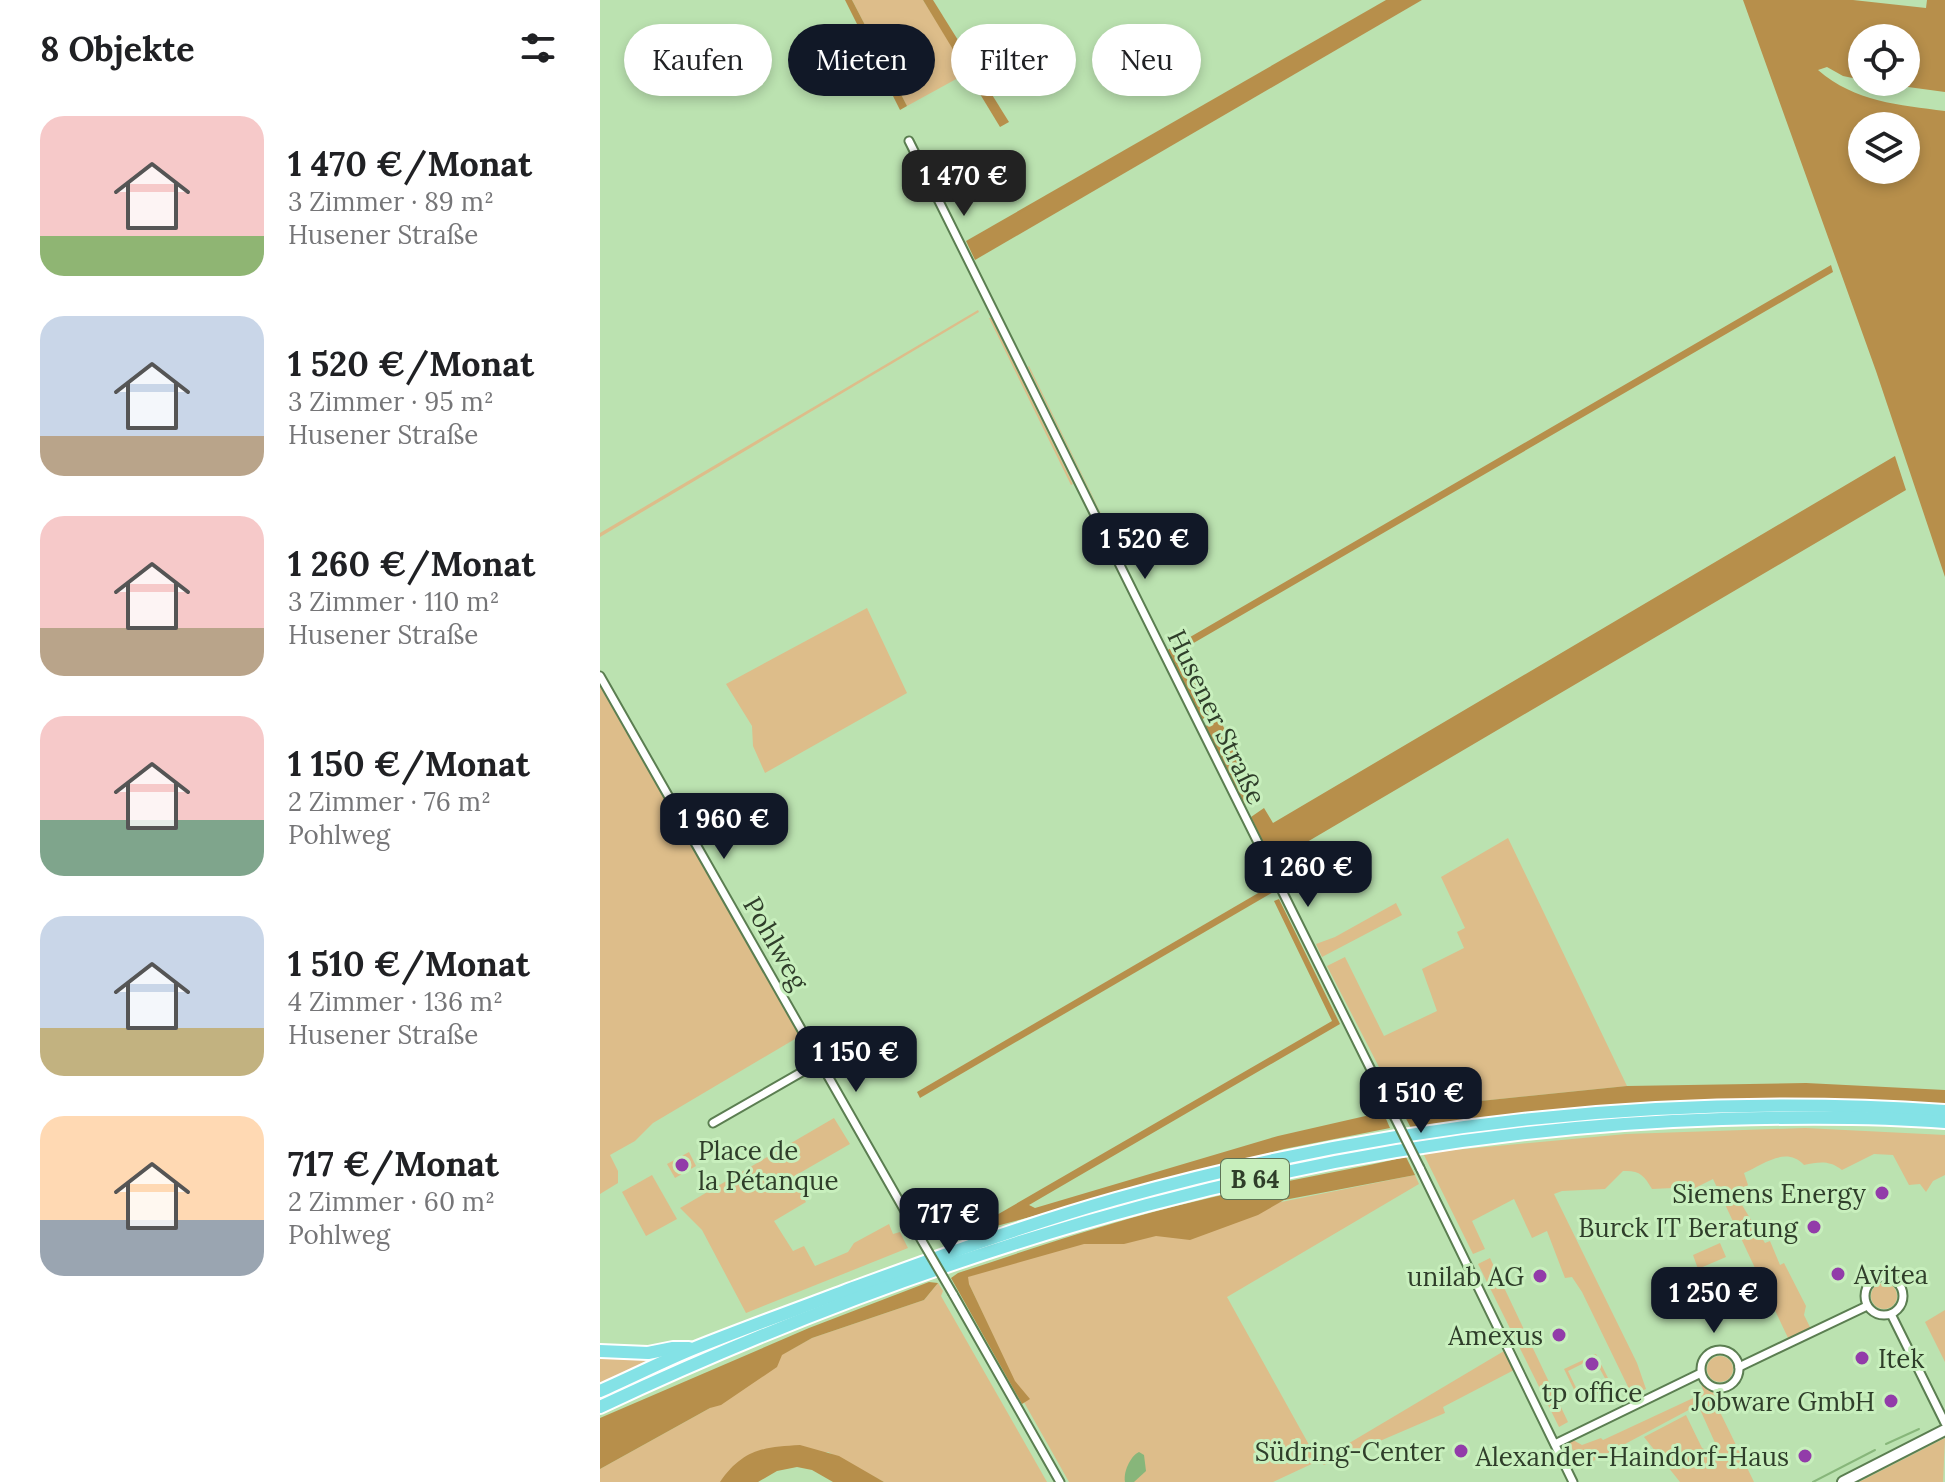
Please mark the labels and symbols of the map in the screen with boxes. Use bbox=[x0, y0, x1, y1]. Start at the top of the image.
pin: 1 470 € bbox=[890, 150, 1038, 218]
pin: 1 520 € bbox=[1071, 513, 1219, 581]
street label: Husener Straße bbox=[1160, 624, 1274, 810]
pin: 1 960 € bbox=[650, 793, 798, 861]
pin: 1 260 € bbox=[1234, 841, 1382, 909]
street label: Pohlweg bbox=[736, 890, 816, 996]
pin: 1 150 € bbox=[782, 1026, 930, 1094]
pin: 1 510 € bbox=[1347, 1067, 1495, 1135]
place label: Place de la Pétanque bbox=[698, 1134, 839, 1197]
marker: Place de la Pétanque bbox=[673, 1156, 691, 1174]
road number: B 64 bbox=[1221, 1159, 1289, 1199]
place label: Siemens Energy bbox=[1672, 1177, 1866, 1210]
marker: Siemens Energy bbox=[1873, 1184, 1891, 1202]
pin: 717 € bbox=[893, 1188, 1005, 1256]
place label: Burck IT Beratung bbox=[1578, 1211, 1799, 1244]
marker: Burck IT Beratung bbox=[1805, 1218, 1823, 1236]
place label: Avitea bbox=[1853, 1258, 1928, 1291]
place label: unilab AG bbox=[1407, 1260, 1524, 1293]
marker: Avitea bbox=[1829, 1265, 1847, 1283]
marker: unilab AG bbox=[1531, 1267, 1549, 1285]
pin: 1 250 € bbox=[1640, 1267, 1788, 1335]
place label: Amexus bbox=[1447, 1319, 1543, 1352]
marker: Amexus bbox=[1550, 1326, 1568, 1344]
place label: Itek bbox=[1878, 1342, 1924, 1375]
marker: Itek bbox=[1853, 1349, 1871, 1367]
marker: tp office bbox=[1583, 1355, 1601, 1373]
place label: tp office bbox=[1542, 1376, 1642, 1409]
place label: Jobware GmbH bbox=[1690, 1385, 1875, 1418]
marker: Jobware GmbH bbox=[1882, 1392, 1900, 1410]
place label: Südring-Center bbox=[1255, 1435, 1446, 1468]
place label: Alexander-Haindorf-Haus bbox=[1474, 1440, 1789, 1473]
marker: Südring-Center bbox=[1452, 1442, 1470, 1460]
marker: Alexander-Haindorf-Haus bbox=[1796, 1447, 1814, 1465]

